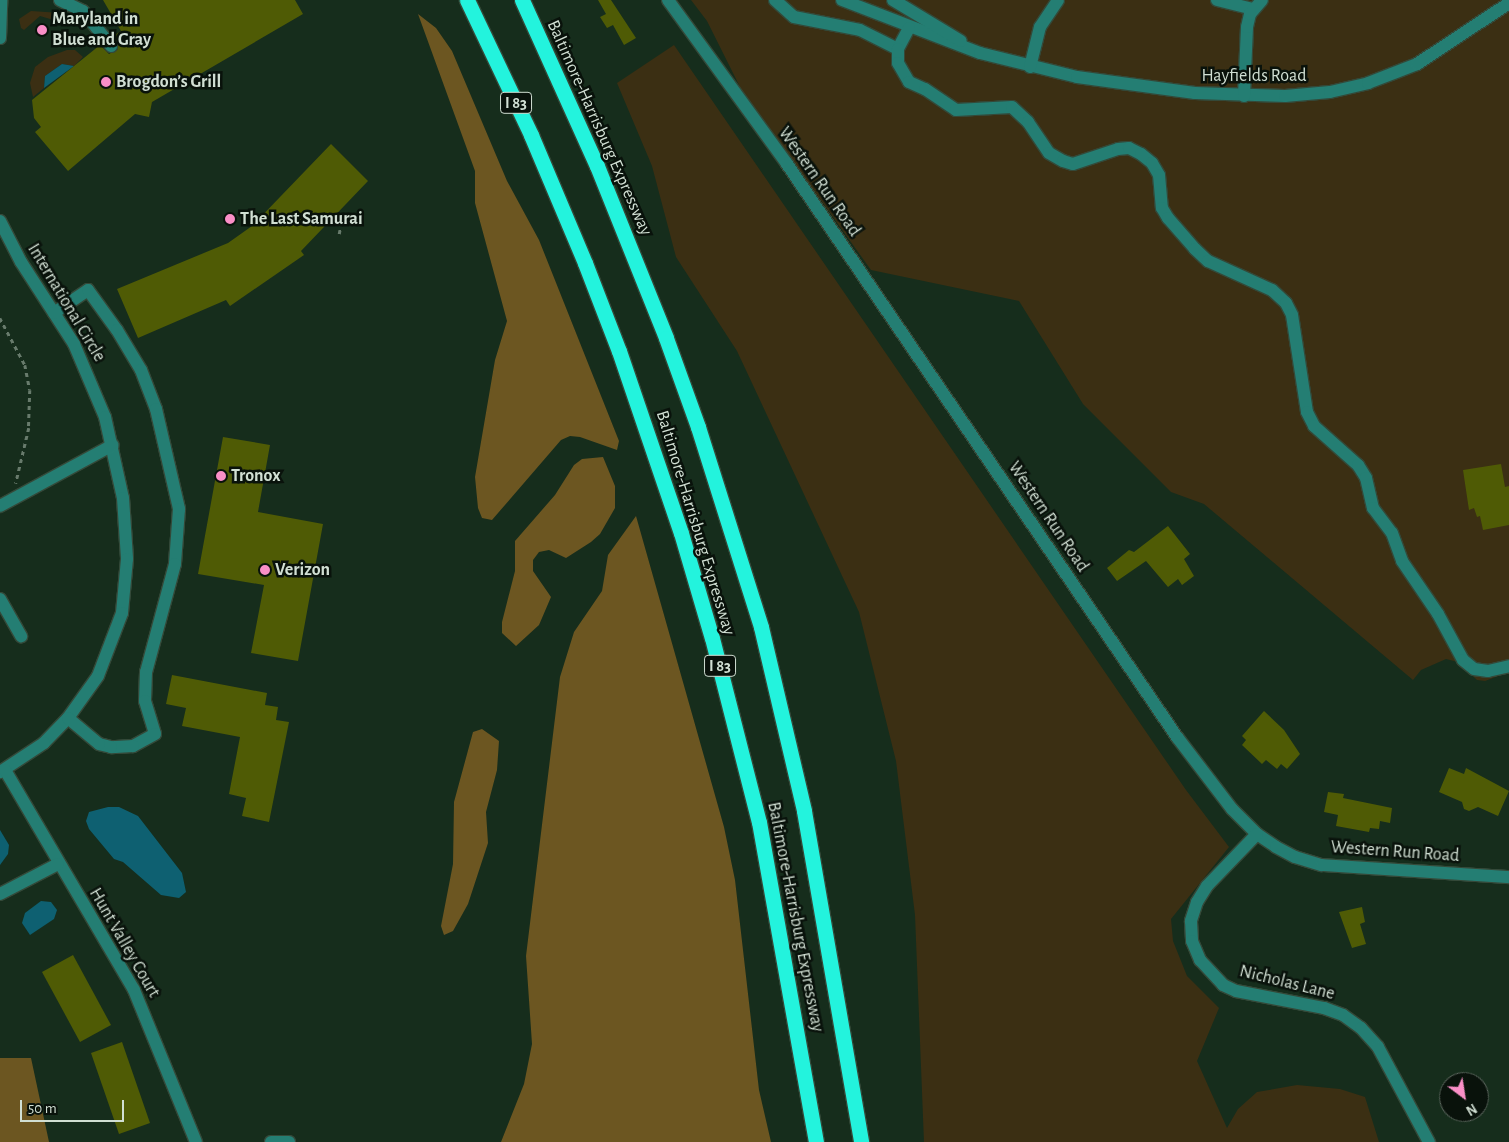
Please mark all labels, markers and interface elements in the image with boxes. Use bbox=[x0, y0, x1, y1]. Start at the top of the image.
place label: Maryland in Blue and Gray bbox=[52, 9, 151, 52]
street label: Baltimore-Harrisburg Expressway bbox=[542, 17, 656, 239]
marker: Maryland in Blue and Gray bbox=[36, 24, 48, 36]
street label: Hayfields Road bbox=[1201, 65, 1307, 87]
place label: Brogdon’s Grill bbox=[116, 71, 221, 93]
marker: Brogdon’s Grill bbox=[100, 76, 112, 88]
road number: I 83 bbox=[500, 90, 532, 116]
street label: Western Run Road bbox=[773, 123, 865, 241]
place label: The Last Samurai bbox=[240, 208, 363, 230]
marker: The Last Samurai bbox=[224, 213, 236, 225]
street label: International Circle bbox=[22, 240, 110, 366]
street label: Baltimore-Harrisburg Expressway bbox=[651, 408, 739, 638]
street label: Western Run Road bbox=[1003, 458, 1093, 576]
place label: Tronox bbox=[231, 465, 280, 487]
marker: Tronox bbox=[215, 470, 227, 482]
place label: Verizon bbox=[275, 559, 330, 581]
marker: Verizon bbox=[259, 564, 271, 576]
road number: I 83 bbox=[704, 652, 736, 679]
street label: Baltimore-Harrisburg Expressway bbox=[762, 800, 828, 1034]
street label: Western Run Road bbox=[1330, 837, 1460, 867]
street label: Hunt Valley Court bbox=[84, 884, 164, 1002]
street label: Nicholas Lane bbox=[1237, 961, 1337, 1005]
north arrow bbox=[1439, 1072, 1489, 1122]
scale bar bbox=[22, 1090, 126, 1122]
text: N bbox=[1463, 1100, 1479, 1118]
text: 50 m bbox=[28, 1101, 57, 1116]

